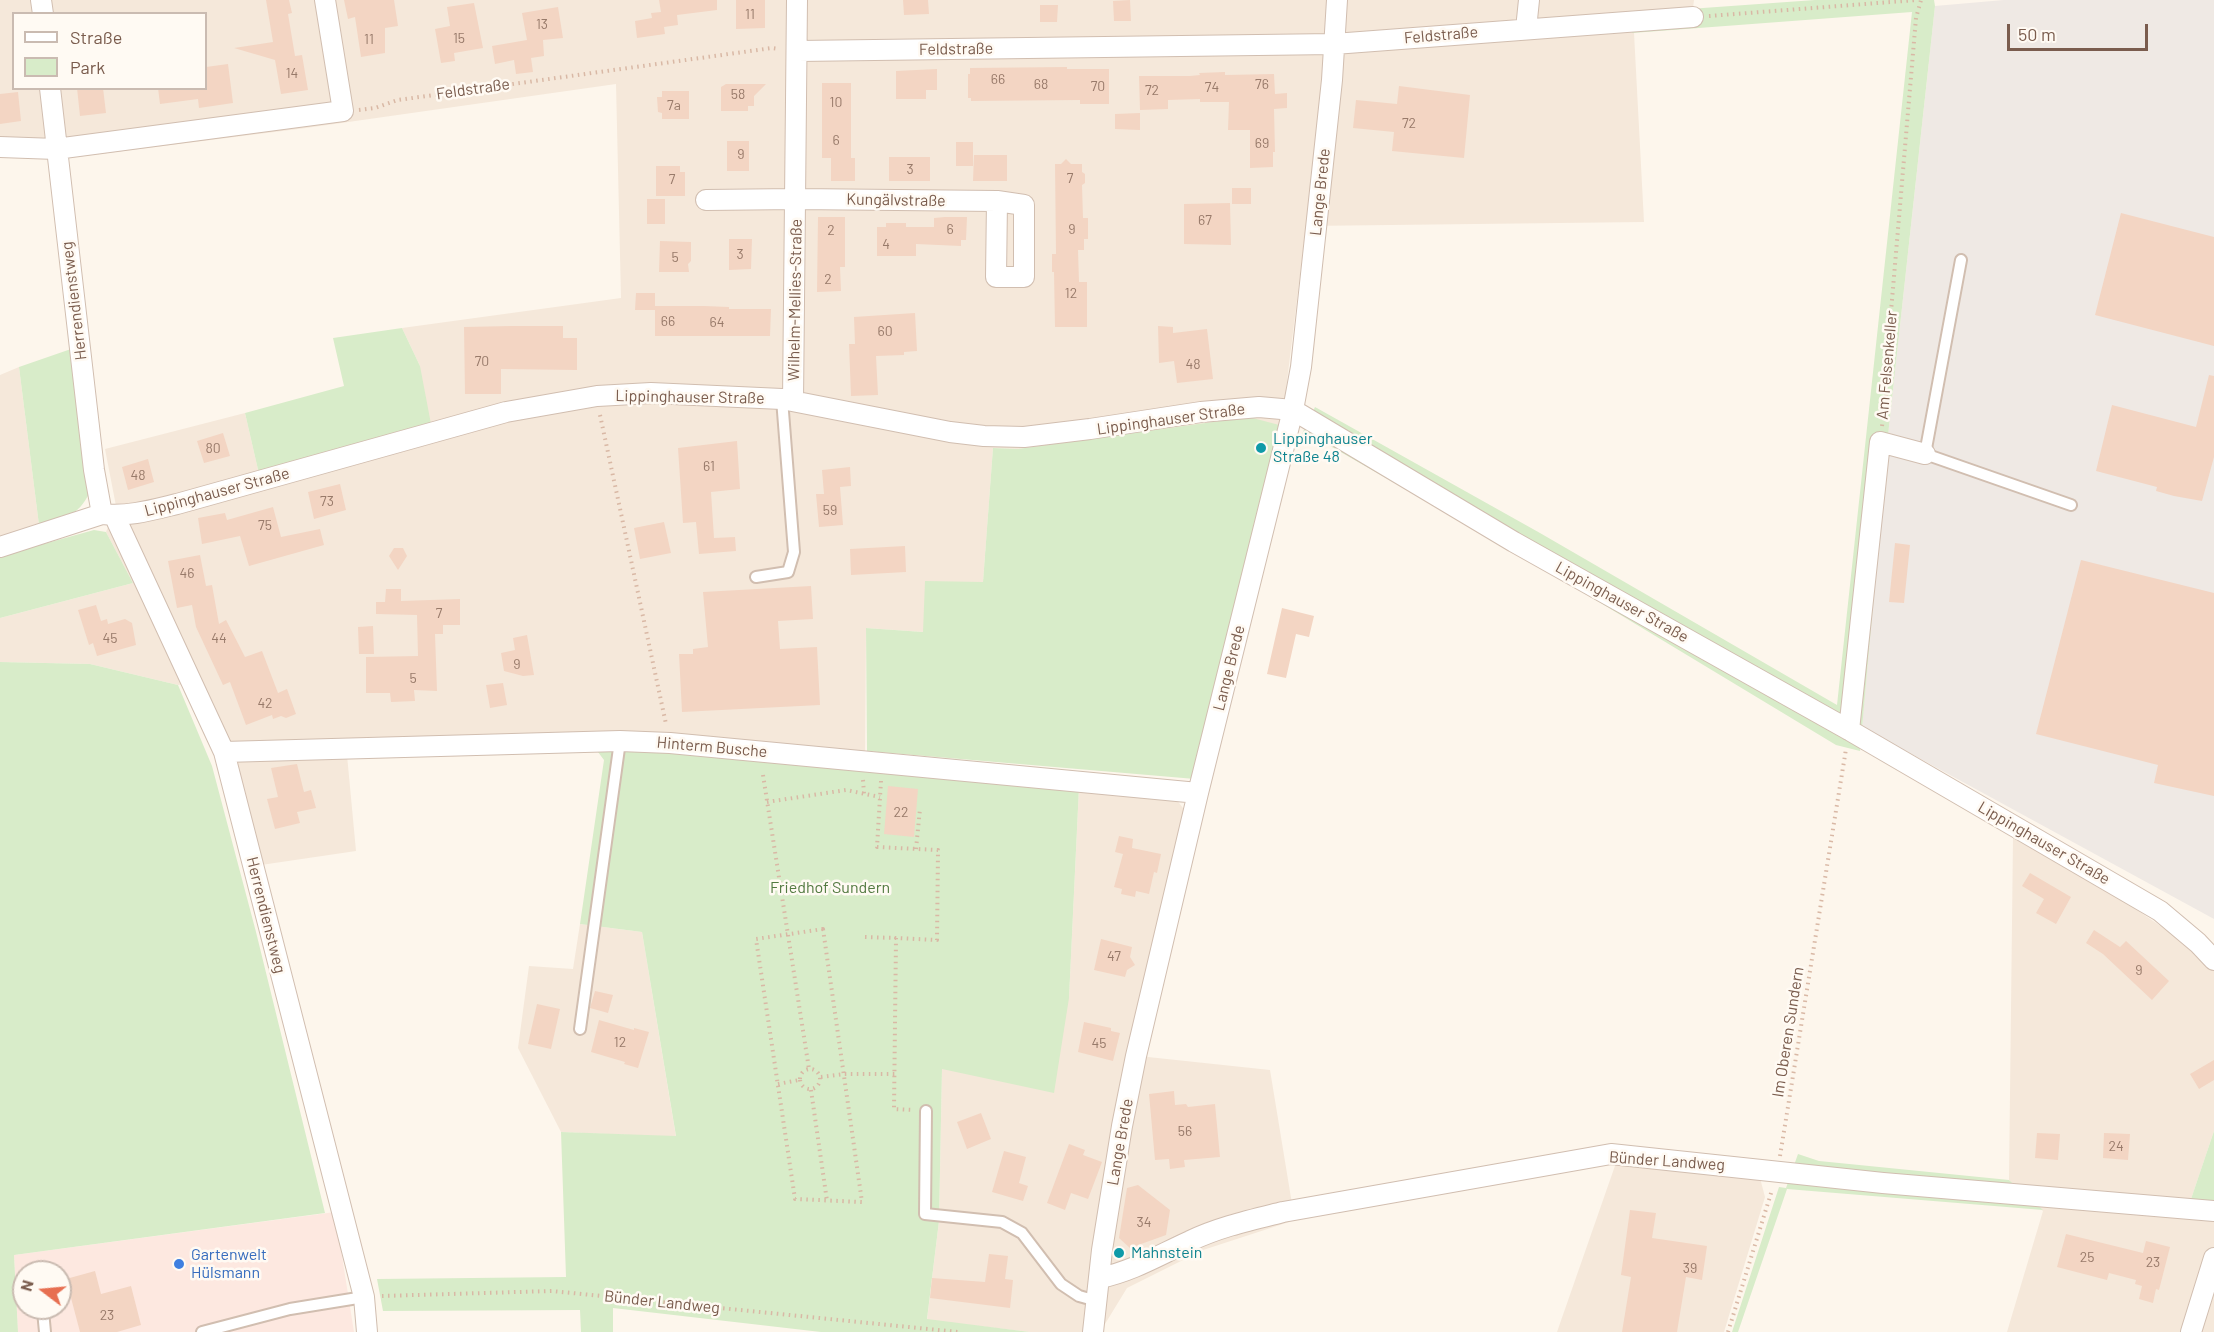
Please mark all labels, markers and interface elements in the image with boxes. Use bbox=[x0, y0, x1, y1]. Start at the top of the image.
house number: 11 bbox=[745, 6, 755, 22]
legend bbox=[12, 12, 207, 90]
scale bar bbox=[2010, 12, 2151, 50]
house number: 13 bbox=[536, 16, 548, 32]
street label: Feldstraße bbox=[1403, 22, 1479, 48]
text: 50 m bbox=[2018, 23, 2056, 45]
text: Straße bbox=[70, 26, 122, 48]
house number: 15 bbox=[453, 30, 465, 46]
house number: 11 bbox=[364, 31, 374, 47]
street label: Feldstraße bbox=[919, 39, 993, 59]
text: Park bbox=[70, 56, 105, 78]
house number: 14 bbox=[286, 65, 298, 81]
house number: 66 bbox=[991, 71, 1005, 87]
street label: Feldstraße bbox=[435, 74, 511, 104]
house number: 68 bbox=[1034, 76, 1048, 92]
house number: 76 bbox=[1255, 76, 1269, 92]
house number: 70 bbox=[1091, 78, 1105, 94]
house number: 74 bbox=[1205, 79, 1219, 95]
house number: 72 bbox=[1145, 82, 1159, 98]
house number: 58 bbox=[731, 86, 745, 102]
house number: 10 bbox=[830, 94, 842, 110]
house number: 7a bbox=[667, 97, 681, 113]
house number: 72 bbox=[1402, 115, 1416, 131]
house number: 6 bbox=[832, 132, 840, 148]
house number: 69 bbox=[1255, 135, 1269, 151]
house number: 9 bbox=[737, 146, 745, 162]
street label: Lange Brede bbox=[1306, 147, 1334, 237]
house number: 3 bbox=[906, 161, 914, 177]
house number: 7 bbox=[1067, 170, 1073, 186]
house number: 7 bbox=[669, 171, 675, 187]
street label: Kungälvstraße bbox=[846, 190, 946, 210]
house number: 67 bbox=[1198, 212, 1212, 228]
street label: Wilhelm-Mellies-Straße bbox=[784, 219, 806, 381]
house number: 6 bbox=[946, 221, 954, 237]
house number: 9 bbox=[1068, 221, 1076, 237]
house number: 2 bbox=[827, 222, 835, 238]
house number: 4 bbox=[882, 236, 890, 252]
street label: Herrendienstweg bbox=[57, 241, 91, 361]
house number: 3 bbox=[736, 246, 744, 262]
house number: 5 bbox=[671, 249, 679, 265]
house number: 2 bbox=[824, 271, 832, 287]
house number: 12 bbox=[1065, 285, 1077, 301]
street label: Am Felsenkeller bbox=[1873, 310, 1901, 420]
house number: 66 bbox=[661, 313, 675, 329]
house number: 64 bbox=[710, 314, 724, 330]
house number: 60 bbox=[877, 323, 893, 339]
house number: 70 bbox=[475, 353, 489, 369]
house number: 48 bbox=[1185, 356, 1201, 372]
street label: Lippinghauser Straße bbox=[615, 386, 765, 408]
street label: Lippinghauser Straße bbox=[1096, 399, 1246, 439]
place label: Lippinghauser Straße 48 bbox=[1273, 429, 1373, 467]
house number: 80 bbox=[205, 440, 221, 456]
marker: Lippinghauser Straße 48 bbox=[1254, 441, 1268, 455]
house number: 61 bbox=[703, 458, 715, 474]
street label: Lippinghauser Straße bbox=[142, 463, 292, 521]
house number: 48 bbox=[130, 467, 146, 483]
house number: 73 bbox=[320, 493, 334, 509]
house number: 59 bbox=[823, 502, 837, 518]
house number: 75 bbox=[258, 517, 272, 533]
street label: Lippinghauser Straße bbox=[1552, 557, 1692, 647]
house number: 46 bbox=[180, 565, 194, 581]
house number: 7 bbox=[436, 605, 442, 621]
street label: Lange Brede bbox=[1209, 623, 1249, 713]
house number: 45 bbox=[103, 630, 117, 646]
house number: 44 bbox=[211, 630, 227, 646]
house number: 9 bbox=[513, 656, 521, 672]
house number: 5 bbox=[409, 670, 417, 686]
house number: 42 bbox=[257, 695, 273, 711]
street label: Hinterm Busche bbox=[656, 733, 768, 761]
street label: Lippinghauser Straße bbox=[1975, 797, 2113, 889]
house number: 22 bbox=[893, 804, 909, 820]
street label: Herrendienstweg bbox=[242, 855, 290, 975]
park label: Friedhof Sundern bbox=[770, 878, 890, 898]
house number: 47 bbox=[1107, 948, 1121, 964]
house number: 9 bbox=[2135, 962, 2143, 978]
street label: Im Oberen Sundern bbox=[1768, 965, 1808, 1099]
house number: 12 bbox=[614, 1034, 626, 1050]
house number: 45 bbox=[1092, 1035, 1106, 1051]
street label: Lange Brede bbox=[1103, 1097, 1137, 1187]
house number: 56 bbox=[1178, 1123, 1192, 1139]
house number: 24 bbox=[2108, 1138, 2124, 1154]
street label: Bünder Landweg bbox=[1608, 1147, 1726, 1175]
house number: 34 bbox=[1137, 1214, 1151, 1230]
place label: Mahnstein bbox=[1131, 1243, 1202, 1263]
place label: Gartenwelt Hülsmann bbox=[191, 1245, 267, 1283]
marker: Mahnstein bbox=[1112, 1246, 1126, 1260]
house number: 25 bbox=[2080, 1249, 2094, 1265]
house number: 23 bbox=[2146, 1254, 2160, 1270]
marker: Gartenwelt Hülsmann bbox=[172, 1257, 186, 1271]
north arrow bbox=[12, 1260, 72, 1320]
house number: 39 bbox=[1683, 1260, 1697, 1276]
text: N bbox=[16, 1278, 37, 1293]
street label: Bünder Landweg bbox=[603, 1286, 721, 1318]
house number: 23 bbox=[100, 1307, 114, 1323]

